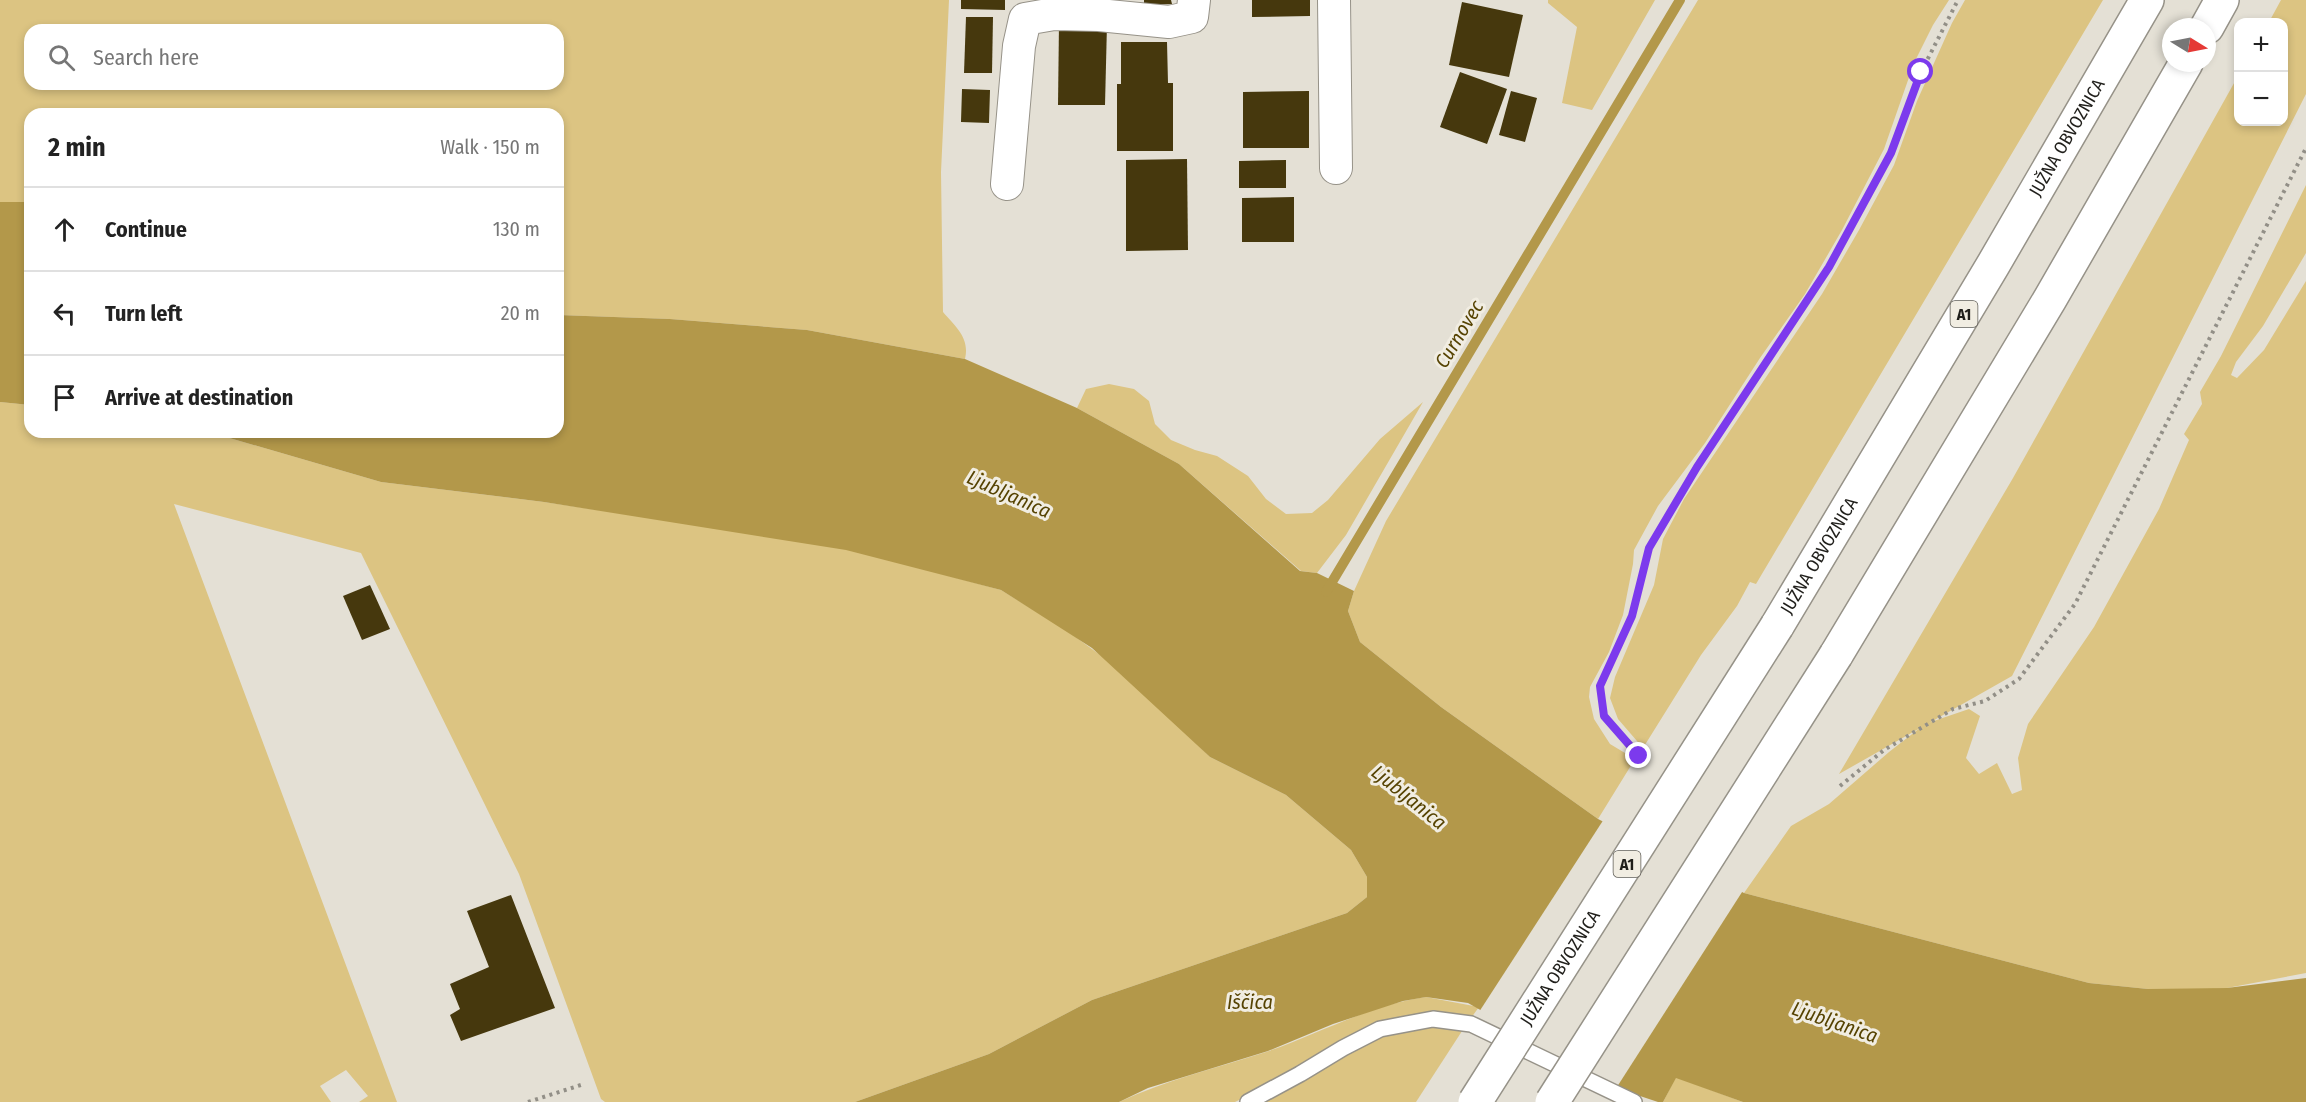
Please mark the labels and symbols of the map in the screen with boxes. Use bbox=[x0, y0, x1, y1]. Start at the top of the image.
north arrow bbox=[2162, 18, 2216, 72]
route start bbox=[1907, 58, 1933, 84]
street label: JUŽNA OBVOZNICA bbox=[2024, 75, 2110, 200]
water label: Curnovec bbox=[1429, 295, 1489, 372]
road number: A1 bbox=[1950, 301, 1978, 327]
water label: Ljubljanica bbox=[963, 465, 1055, 523]
street label: JUŽNA OBVOZNICA bbox=[1776, 493, 1863, 618]
route end bbox=[1625, 742, 1651, 768]
water label: Ljubljanica bbox=[1367, 760, 1451, 834]
road number: A1 bbox=[1614, 851, 1640, 877]
street label: JUŽNA OBVOZNICA bbox=[1516, 906, 1605, 1029]
water label: Iščica bbox=[1227, 990, 1273, 1014]
water label: Ljubljanica bbox=[1789, 996, 1881, 1048]

